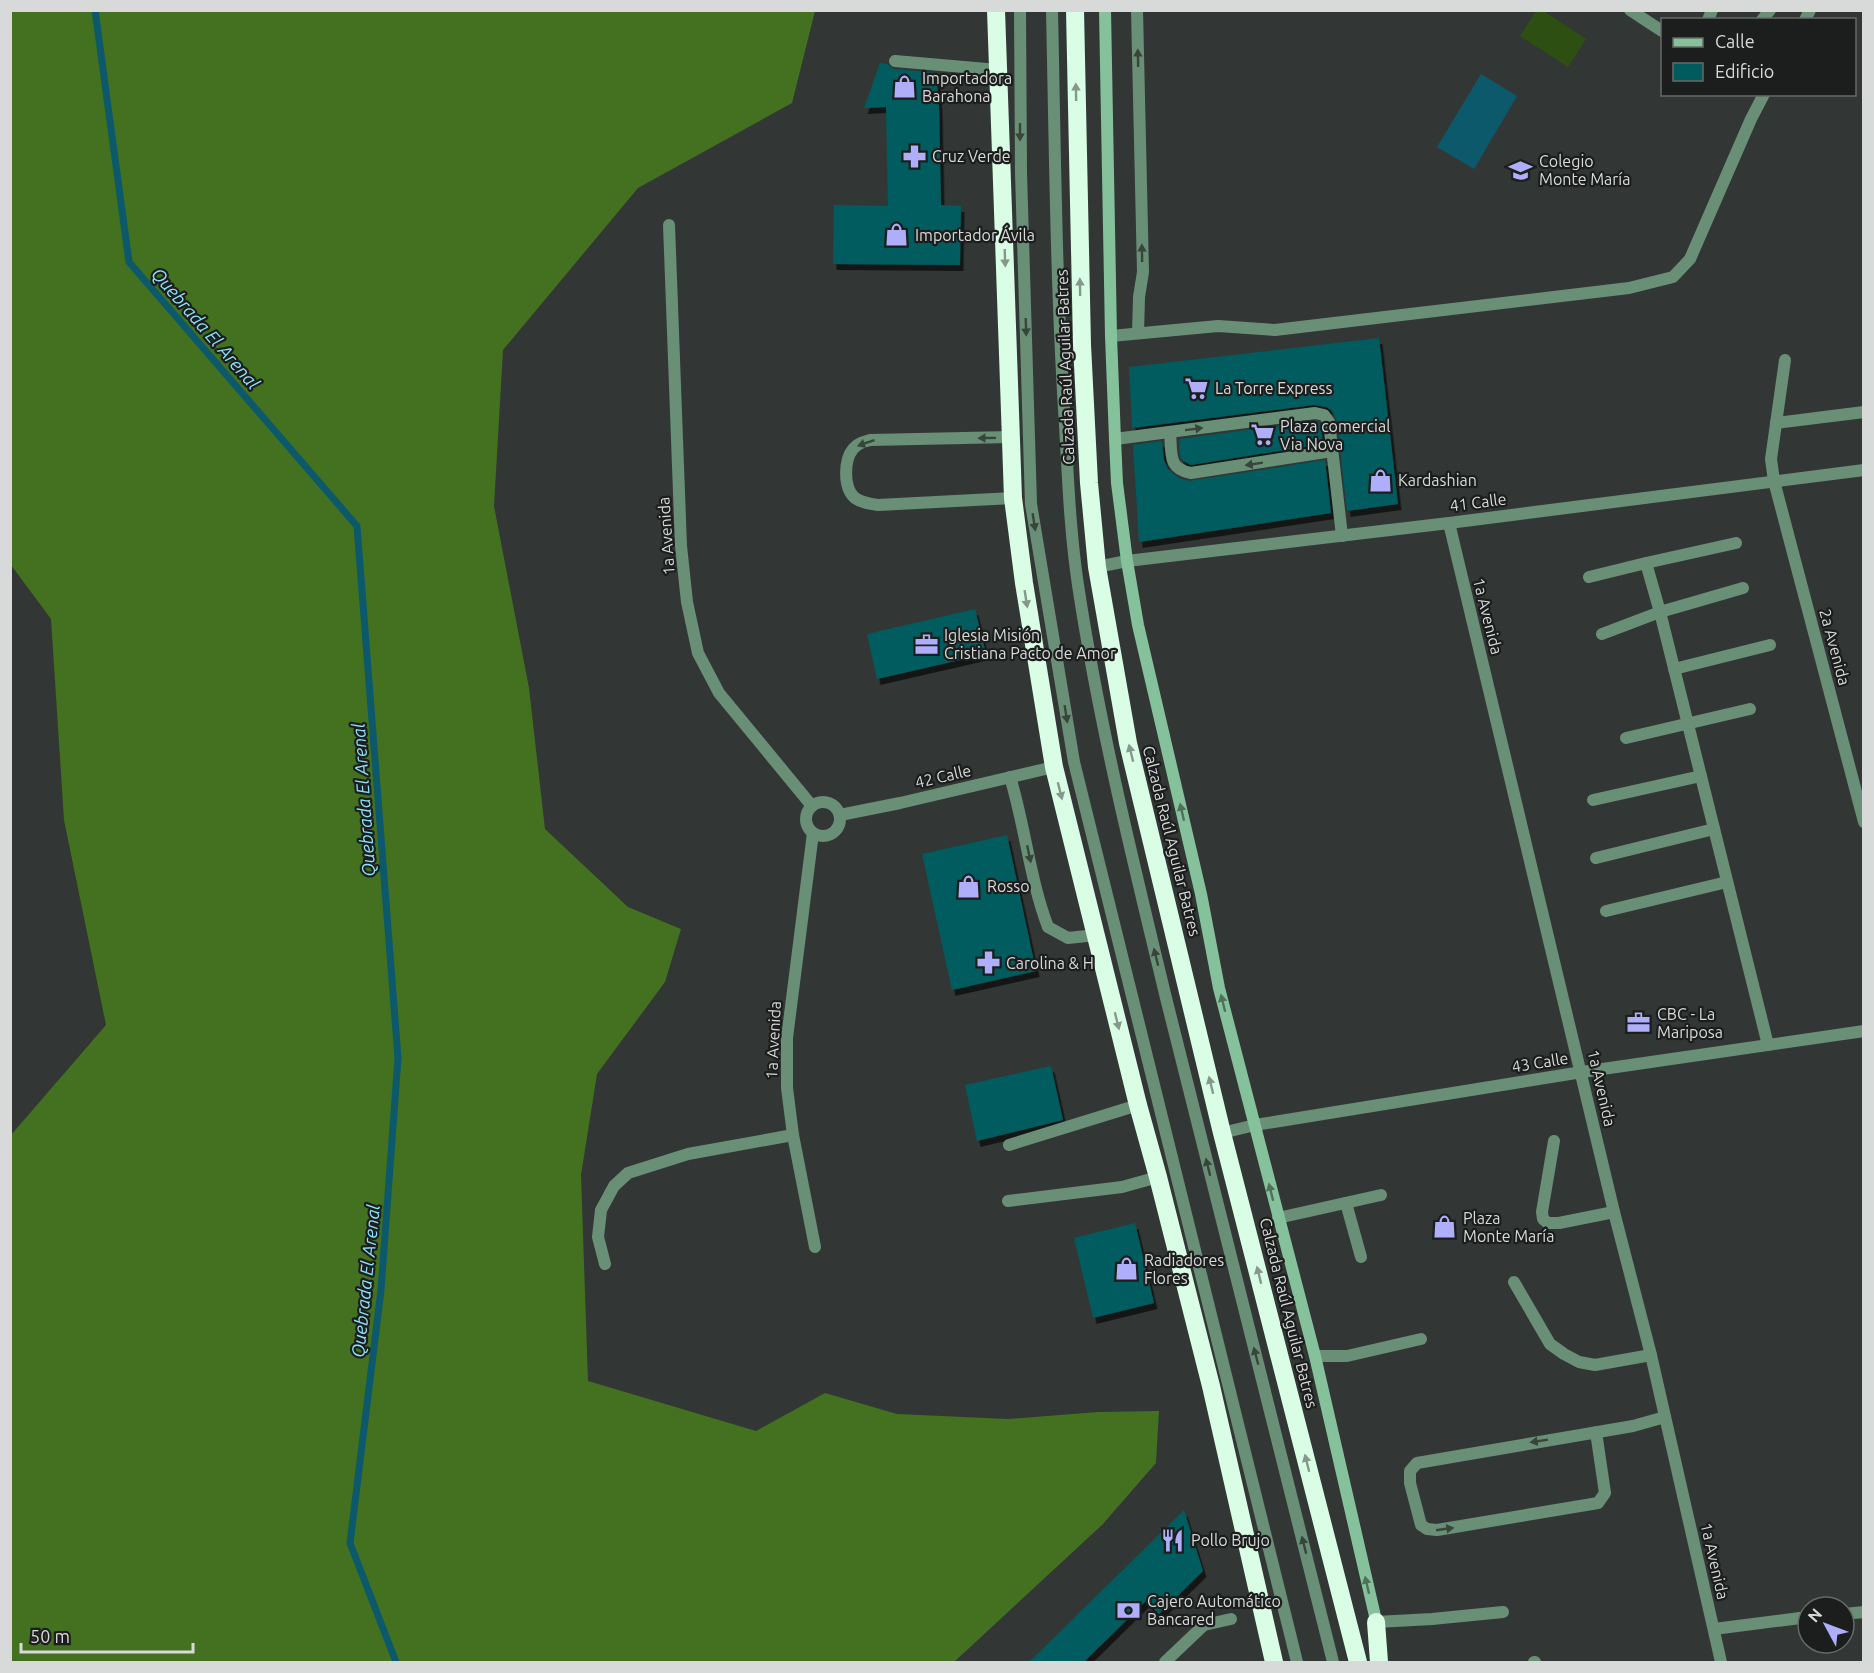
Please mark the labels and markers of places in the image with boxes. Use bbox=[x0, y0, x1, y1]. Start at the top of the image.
place label: Importadora Barahona bbox=[922, 69, 1012, 105]
shop icon: Importadora Barahona bbox=[891, 74, 917, 100]
pharmacy icon: Cruz Verde bbox=[901, 143, 927, 169]
place label: Cruz Verde bbox=[932, 147, 1011, 165]
place label: Colegio Monte María bbox=[1539, 152, 1630, 188]
school or university icon: Colegio Monte María bbox=[1508, 157, 1534, 183]
shop icon: Importador Ávila bbox=[884, 222, 910, 248]
place label: Importador Ávila bbox=[915, 224, 1035, 244]
supermarket icon: La Torre Express bbox=[1184, 375, 1210, 401]
place label: La Torre Express bbox=[1215, 379, 1333, 397]
place label: Plaza comercial Via Nova bbox=[1280, 417, 1390, 453]
supermarket icon: Plaza comercial Via Nova bbox=[1249, 422, 1275, 448]
shop icon: Kardashian bbox=[1367, 467, 1393, 493]
place label: Kardashian bbox=[1398, 471, 1477, 489]
place label: Iglesia Misión Cristiana Pacto de Amor bbox=[944, 626, 1116, 662]
office icon: Iglesia Misión Cristiana Pacto de Amor bbox=[913, 631, 939, 657]
shop icon: Rosso bbox=[956, 873, 982, 899]
place label: Rosso bbox=[987, 877, 1030, 895]
pharmacy icon: Carolina & H bbox=[975, 950, 1001, 976]
place label: Carolina & H bbox=[1006, 954, 1094, 972]
place label: CBC - La Mariposa bbox=[1657, 1005, 1723, 1041]
office icon: CBC - La Mariposa bbox=[1626, 1010, 1652, 1036]
place label: Plaza Monte María bbox=[1463, 1209, 1554, 1245]
shop icon: Plaza Monte María bbox=[1432, 1214, 1458, 1240]
place label: Radiadores Flores bbox=[1144, 1251, 1224, 1287]
shop icon: Radiadores Flores bbox=[1113, 1256, 1139, 1282]
restaurant icon: Pollo Brujo bbox=[1160, 1527, 1186, 1553]
place label: Pollo Brujo bbox=[1191, 1531, 1270, 1549]
place label: Cajero Automático Bancared bbox=[1147, 1592, 1281, 1628]
bank icon: Cajero Automático Bancared bbox=[1116, 1597, 1142, 1623]

